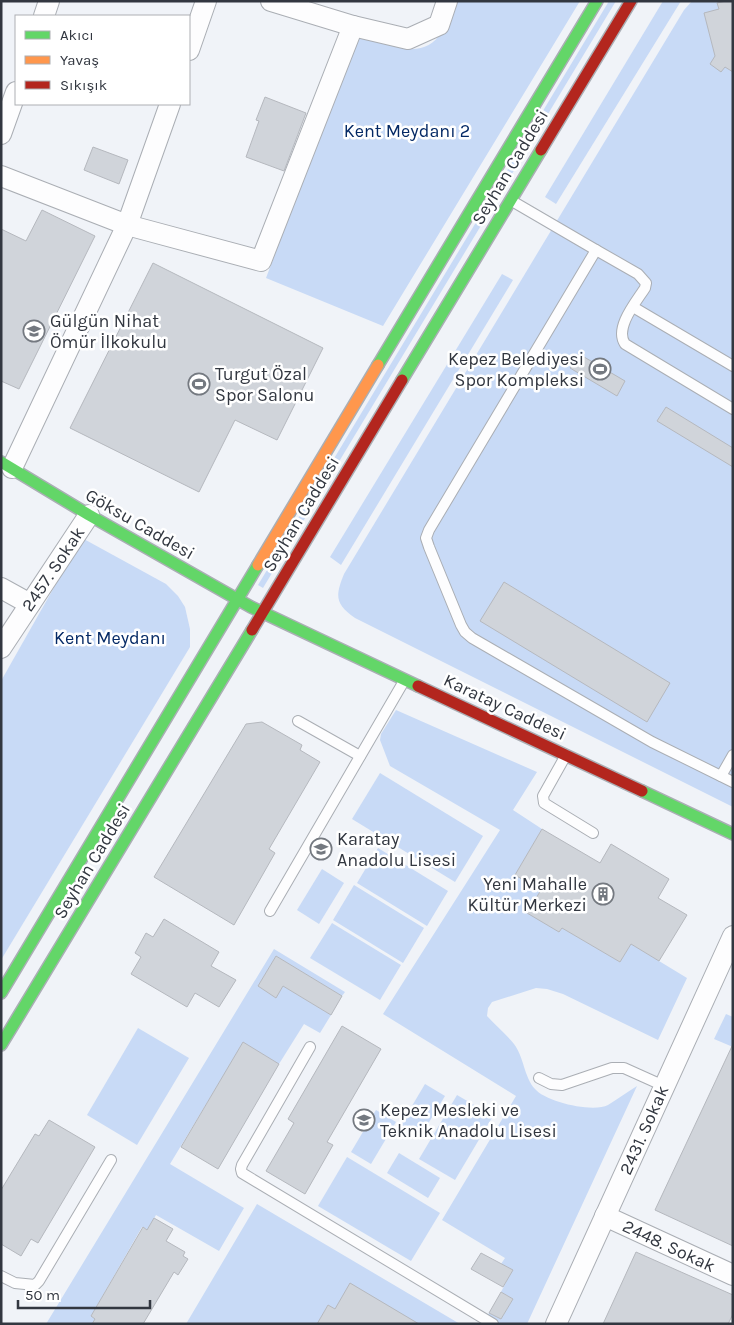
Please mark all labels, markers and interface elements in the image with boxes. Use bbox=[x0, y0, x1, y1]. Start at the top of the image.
legend bbox=[15, 15, 190, 105]
text: Akıcı bbox=[60, 26, 94, 44]
text: Yavaş bbox=[60, 51, 99, 69]
text: Sıkışık bbox=[60, 76, 107, 94]
street label: Seyhan Caddesi bbox=[467, 105, 553, 229]
park label: Kent Meydanı 2 bbox=[344, 120, 470, 142]
place label: Gülgün Nihat Ömür İlkokulu bbox=[50, 310, 167, 353]
school or university icon: Gülgün Nihat Ömür İlkokulu bbox=[22, 319, 46, 343]
place label: Kepez Belediyesi Spor Kompleksi bbox=[448, 348, 584, 391]
sports icon: Kepez Belediyesi Spor Kompleksi bbox=[588, 357, 612, 381]
place label: Turgut Özal Spor Salonu bbox=[215, 363, 314, 406]
sports icon: Turgut Özal Spor Salonu bbox=[187, 372, 211, 396]
street label: Seyhan Caddesi bbox=[258, 452, 344, 576]
street label: Göksu Caddesi bbox=[81, 484, 199, 564]
street label: 2457. Sokak bbox=[17, 522, 89, 616]
park label: Kent Meydanı bbox=[54, 627, 166, 649]
street label: Karatay Caddesi bbox=[440, 669, 570, 745]
street label: Seyhan Caddesi bbox=[49, 799, 135, 923]
place label: Karatay Anadolu Lisesi bbox=[337, 828, 456, 871]
school or university icon: Karatay Anadolu Lisesi bbox=[309, 837, 333, 861]
place label: Yeni Mahalle Kültür Merkezi bbox=[467, 873, 587, 916]
building icon: Yeni Mahalle Kültür Merkezi bbox=[591, 882, 615, 906]
street label: 2431. Sokak bbox=[615, 1082, 673, 1178]
place label: Kepez Mesleki ve Teknik Anadolu Lisesi bbox=[380, 1099, 557, 1142]
school or university icon: Kepez Mesleki ve Teknik Anadolu Lisesi bbox=[352, 1108, 376, 1132]
street label: 2448. Sokak bbox=[619, 1215, 719, 1277]
scale bar bbox=[18, 1278, 150, 1310]
text: 50 m bbox=[25, 1286, 60, 1304]

